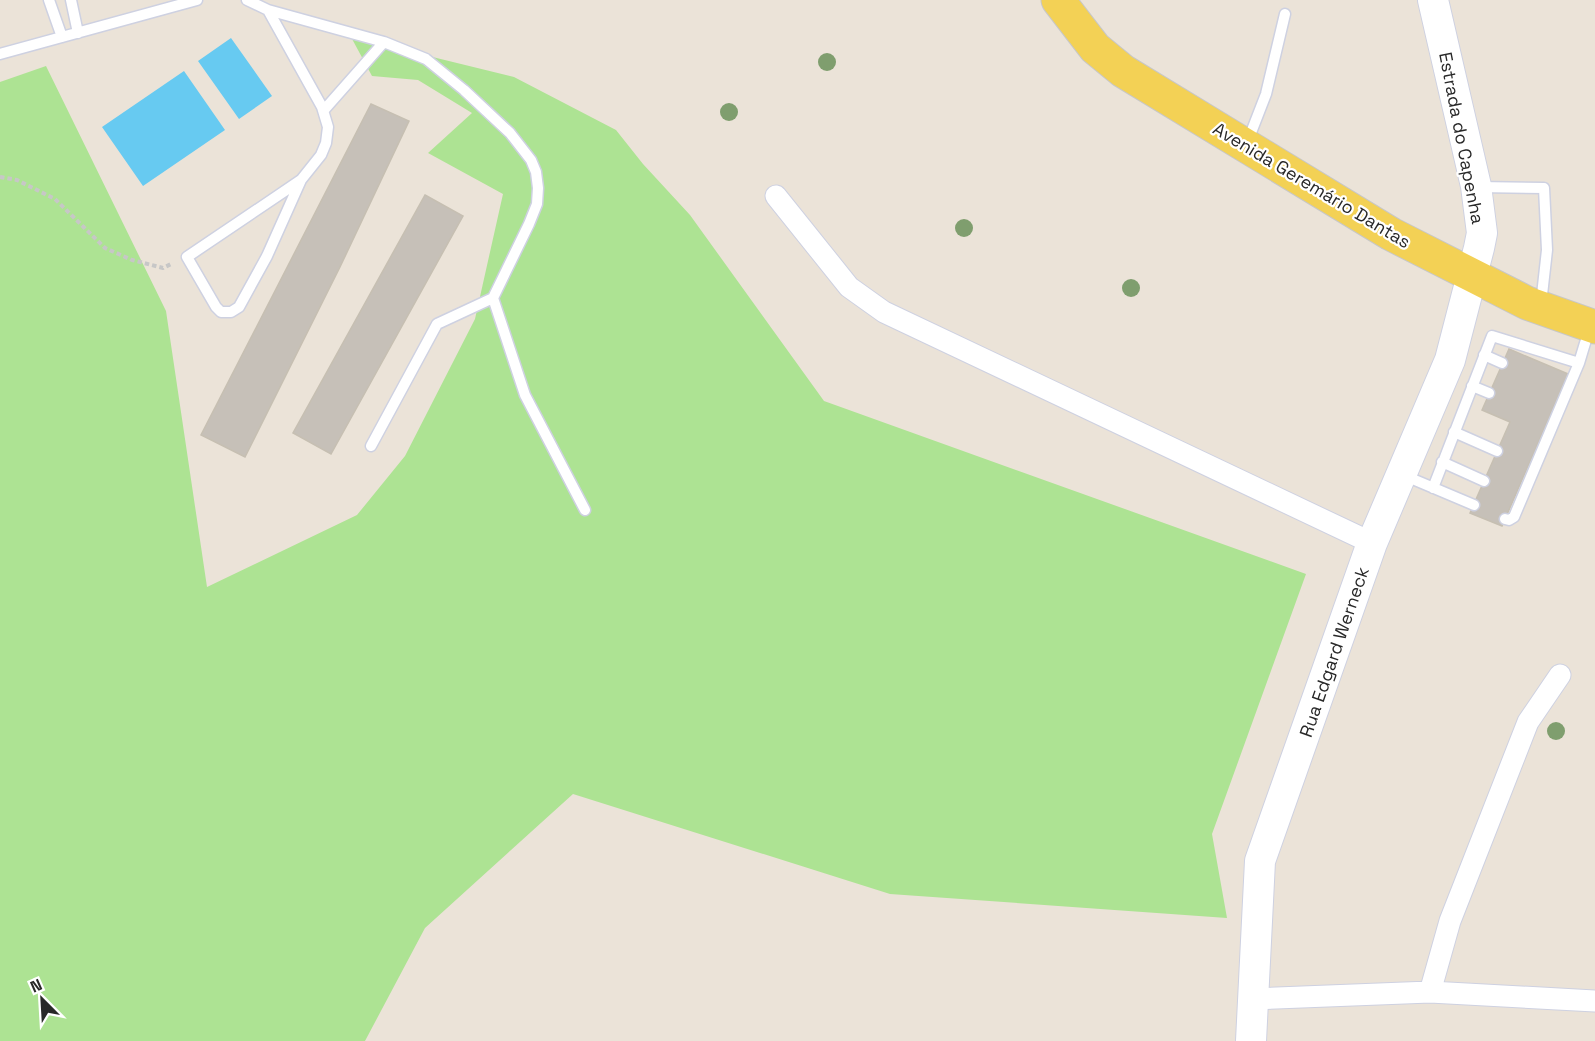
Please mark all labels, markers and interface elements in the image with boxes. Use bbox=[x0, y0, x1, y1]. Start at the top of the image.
street label: Estrada do Capenha bbox=[1434, 50, 1490, 226]
street label: Avenida Geremário Dantas bbox=[1209, 117, 1415, 253]
street label: Rua Edgard Werneck bbox=[1294, 564, 1374, 740]
north arrow bbox=[12, 969, 72, 1029]
text: N bbox=[27, 974, 45, 998]

